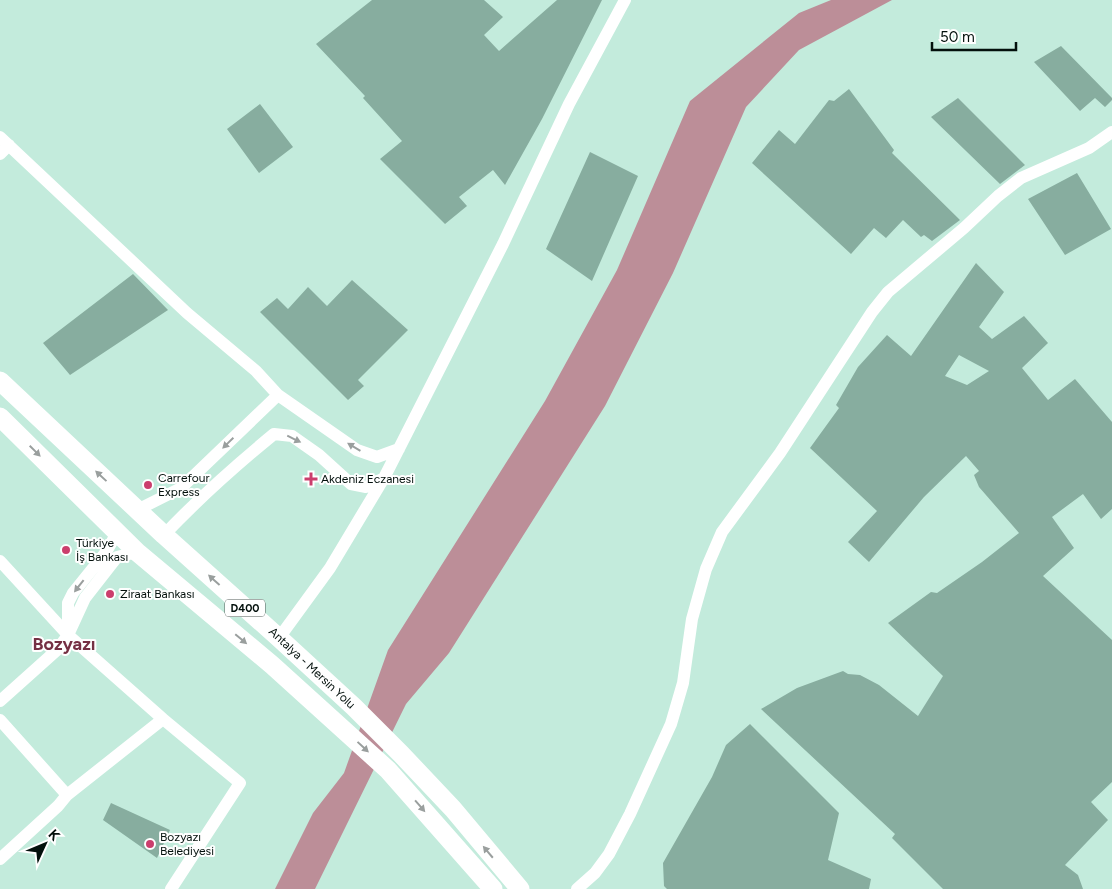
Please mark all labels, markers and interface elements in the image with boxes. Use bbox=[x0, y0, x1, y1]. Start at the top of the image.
scale bar bbox=[932, 20, 1016, 52]
text: 50 m bbox=[940, 28, 975, 46]
one-way arrow bbox=[287, 435, 302, 443]
one-way arrow bbox=[222, 437, 234, 449]
one-way arrow bbox=[348, 443, 361, 452]
one-way arrow bbox=[29, 445, 41, 457]
one-way arrow bbox=[95, 470, 107, 482]
place label: Carrefour Express bbox=[158, 471, 210, 499]
place label: Akdeniz Eczanesi bbox=[321, 472, 414, 486]
marker: Akdeniz Eczanesi bbox=[305, 473, 317, 485]
marker: Carrefour Express bbox=[142, 479, 154, 491]
place label: Türkiye İş Bankası bbox=[76, 536, 128, 564]
marker: Türkiye İş Bankası bbox=[60, 544, 72, 556]
one-way arrow bbox=[208, 574, 220, 586]
one-way arrow bbox=[73, 580, 84, 593]
place label: Ziraat Bankası bbox=[120, 587, 195, 601]
marker: Ziraat Bankası bbox=[104, 588, 116, 600]
road number: D400 bbox=[225, 600, 265, 616]
street label: Antalya - Mersin Yolu bbox=[266, 624, 358, 712]
district label: Bozyazı bbox=[32, 633, 96, 655]
one-way arrow bbox=[234, 634, 247, 645]
one-way arrow bbox=[357, 741, 370, 752]
one-way arrow bbox=[415, 800, 426, 813]
north arrow bbox=[20, 819, 70, 869]
text: K bbox=[45, 826, 64, 845]
place label: Bozyazı Belediyesi bbox=[160, 830, 214, 858]
marker: Bozyazı Belediyesi bbox=[144, 838, 156, 850]
one-way arrow bbox=[483, 845, 494, 858]

